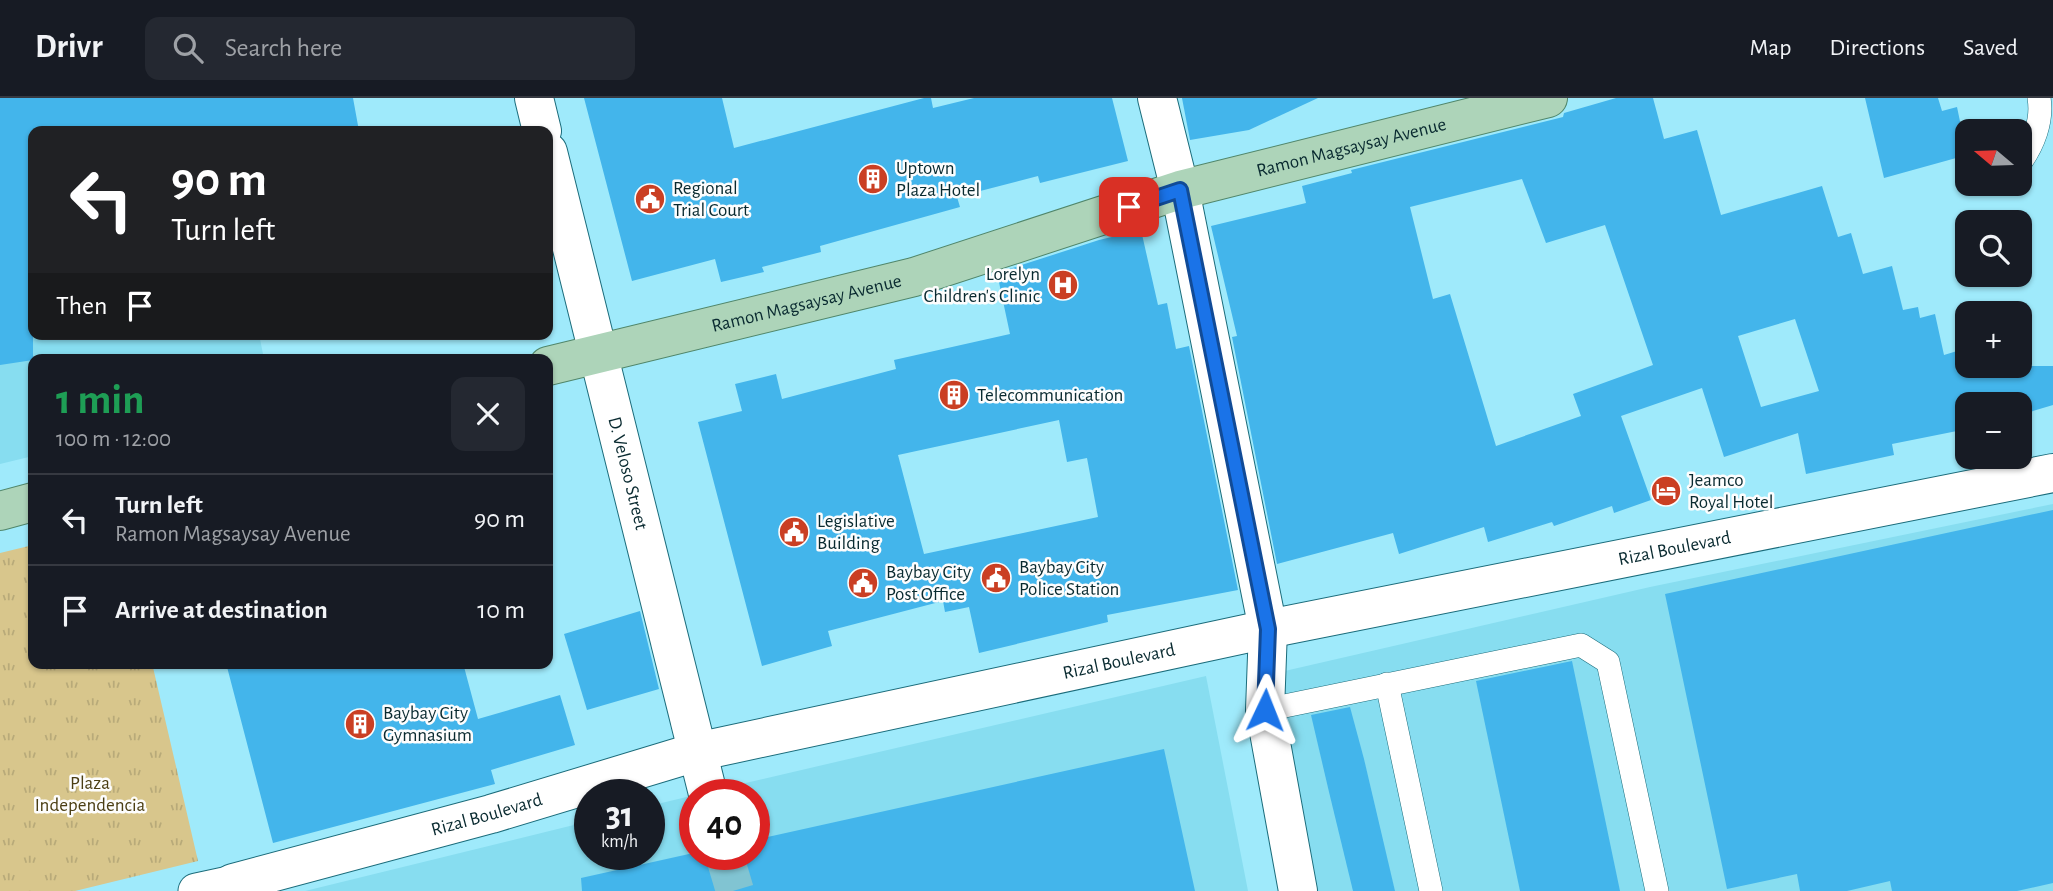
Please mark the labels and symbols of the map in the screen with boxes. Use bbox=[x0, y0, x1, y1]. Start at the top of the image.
street label: Ramon Magsaysay Avenue bbox=[1254, 114, 1448, 180]
north arrow bbox=[1955, 119, 2032, 196]
place label: Uptown Plaza Hotel bbox=[896, 159, 980, 200]
building icon: Uptown Plaza Hotel bbox=[856, 162, 890, 196]
pin bbox=[1099, 177, 1159, 237]
place label: Regional Trial Court bbox=[673, 179, 749, 220]
public building icon: Regional Trial Court bbox=[633, 182, 667, 216]
place label: Lorelyn Children's Clinic bbox=[923, 265, 1040, 306]
hospital icon: Lorelyn Children's Clinic bbox=[1046, 268, 1080, 302]
street label: Ramon Magsaysay Avenue bbox=[710, 271, 903, 335]
building icon: Telecommunication bbox=[937, 378, 971, 412]
place label: Telecommunication bbox=[977, 386, 1123, 405]
street label: D. Veloso Street bbox=[605, 415, 651, 532]
place label: Jeamco Royal Hotel bbox=[1689, 471, 1774, 512]
hotel icon: Jeamco Royal Hotel bbox=[1649, 474, 1683, 508]
place label: Legislative Building bbox=[817, 512, 895, 553]
public building icon: Legislative Building bbox=[777, 515, 811, 549]
street label: Rizal Boulevard bbox=[1617, 528, 1733, 569]
place label: Baybay City Police Station bbox=[1019, 558, 1119, 599]
public building icon: Baybay City Police Station bbox=[979, 561, 1013, 595]
place label: Baybay City Post Office bbox=[886, 563, 971, 604]
public building icon: Baybay City Post Office bbox=[846, 566, 880, 600]
street label: Rizal Boulevard bbox=[1061, 640, 1177, 682]
position arrow bbox=[1228, 673, 1302, 747]
place label: Baybay City Gymnasium bbox=[383, 704, 472, 745]
building icon: Baybay City Gymnasium bbox=[343, 707, 377, 741]
park label: Plaza Independencia bbox=[35, 774, 146, 815]
speed limit sign: 40 bbox=[679, 779, 770, 870]
street label: Rizal Boulevard bbox=[429, 790, 545, 839]

